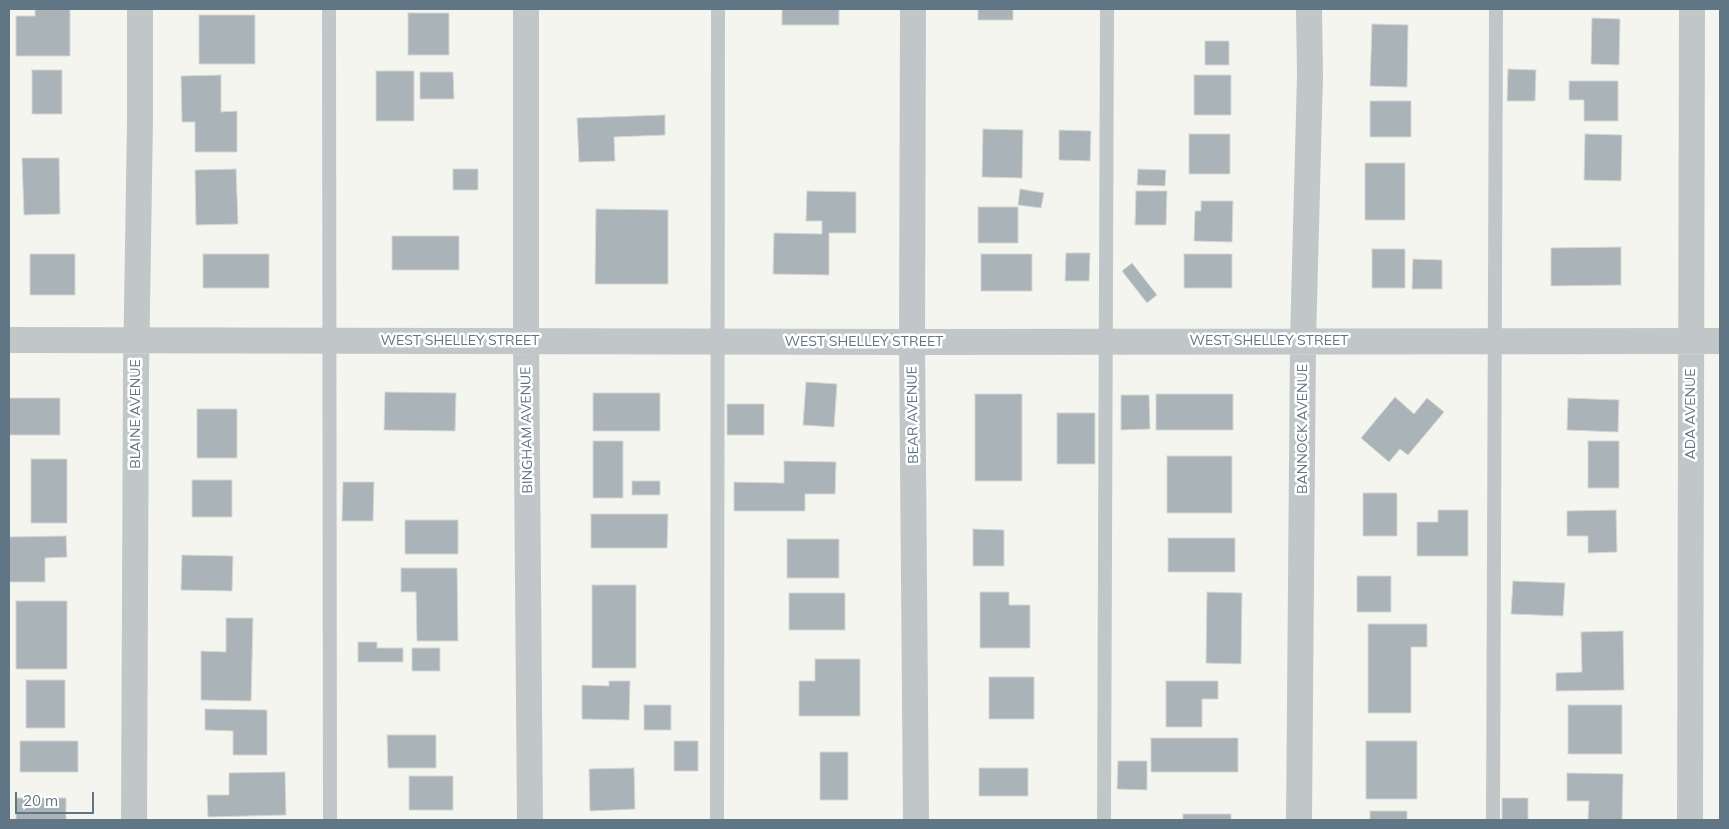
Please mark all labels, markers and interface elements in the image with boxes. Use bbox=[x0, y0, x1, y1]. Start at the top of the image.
street label: WEST SHELLEY STREET bbox=[381, 333, 539, 349]
street label: WEST SHELLEY STREET bbox=[1190, 333, 1348, 349]
street label: WEST SHELLEY STREET bbox=[785, 334, 943, 350]
street label: BLAINE AVENUE bbox=[128, 359, 144, 469]
street label: BANNOCK AVENUE bbox=[1295, 364, 1311, 494]
street label: BINGHAM AVENUE bbox=[517, 366, 537, 494]
street label: BEAR AVENUE bbox=[904, 366, 922, 464]
street label: ADA AVENUE bbox=[1683, 369, 1699, 459]
scale bar bbox=[18, 782, 96, 814]
text: 20 m bbox=[23, 791, 58, 810]

